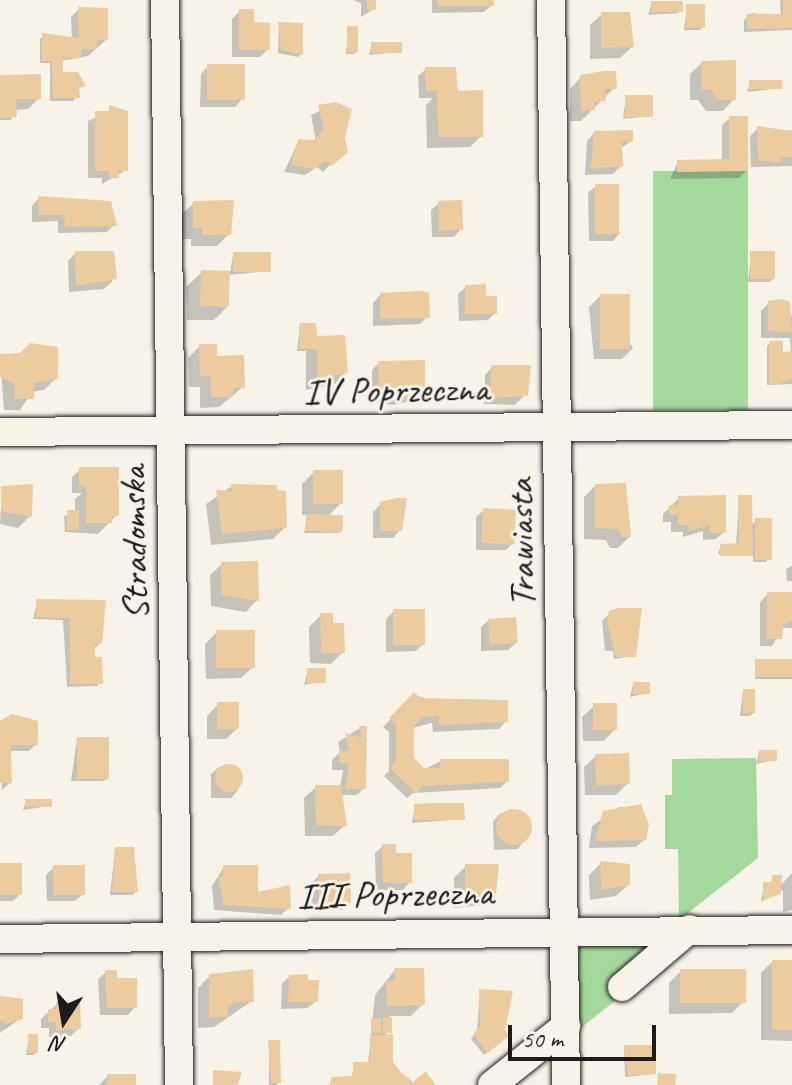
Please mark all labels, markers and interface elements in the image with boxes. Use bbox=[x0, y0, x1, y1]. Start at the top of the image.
street label: IV Poprzeczna bbox=[303, 366, 489, 414]
street label: Stradomska bbox=[110, 466, 158, 620]
street label: Trawiasta bbox=[497, 478, 545, 608]
street label: III Poprzeczna bbox=[297, 869, 493, 919]
north arrow bbox=[24, 981, 104, 1061]
scale bar bbox=[512, 1009, 660, 1059]
text: 50 m bbox=[522, 1024, 563, 1054]
text: N bbox=[49, 1029, 69, 1060]

